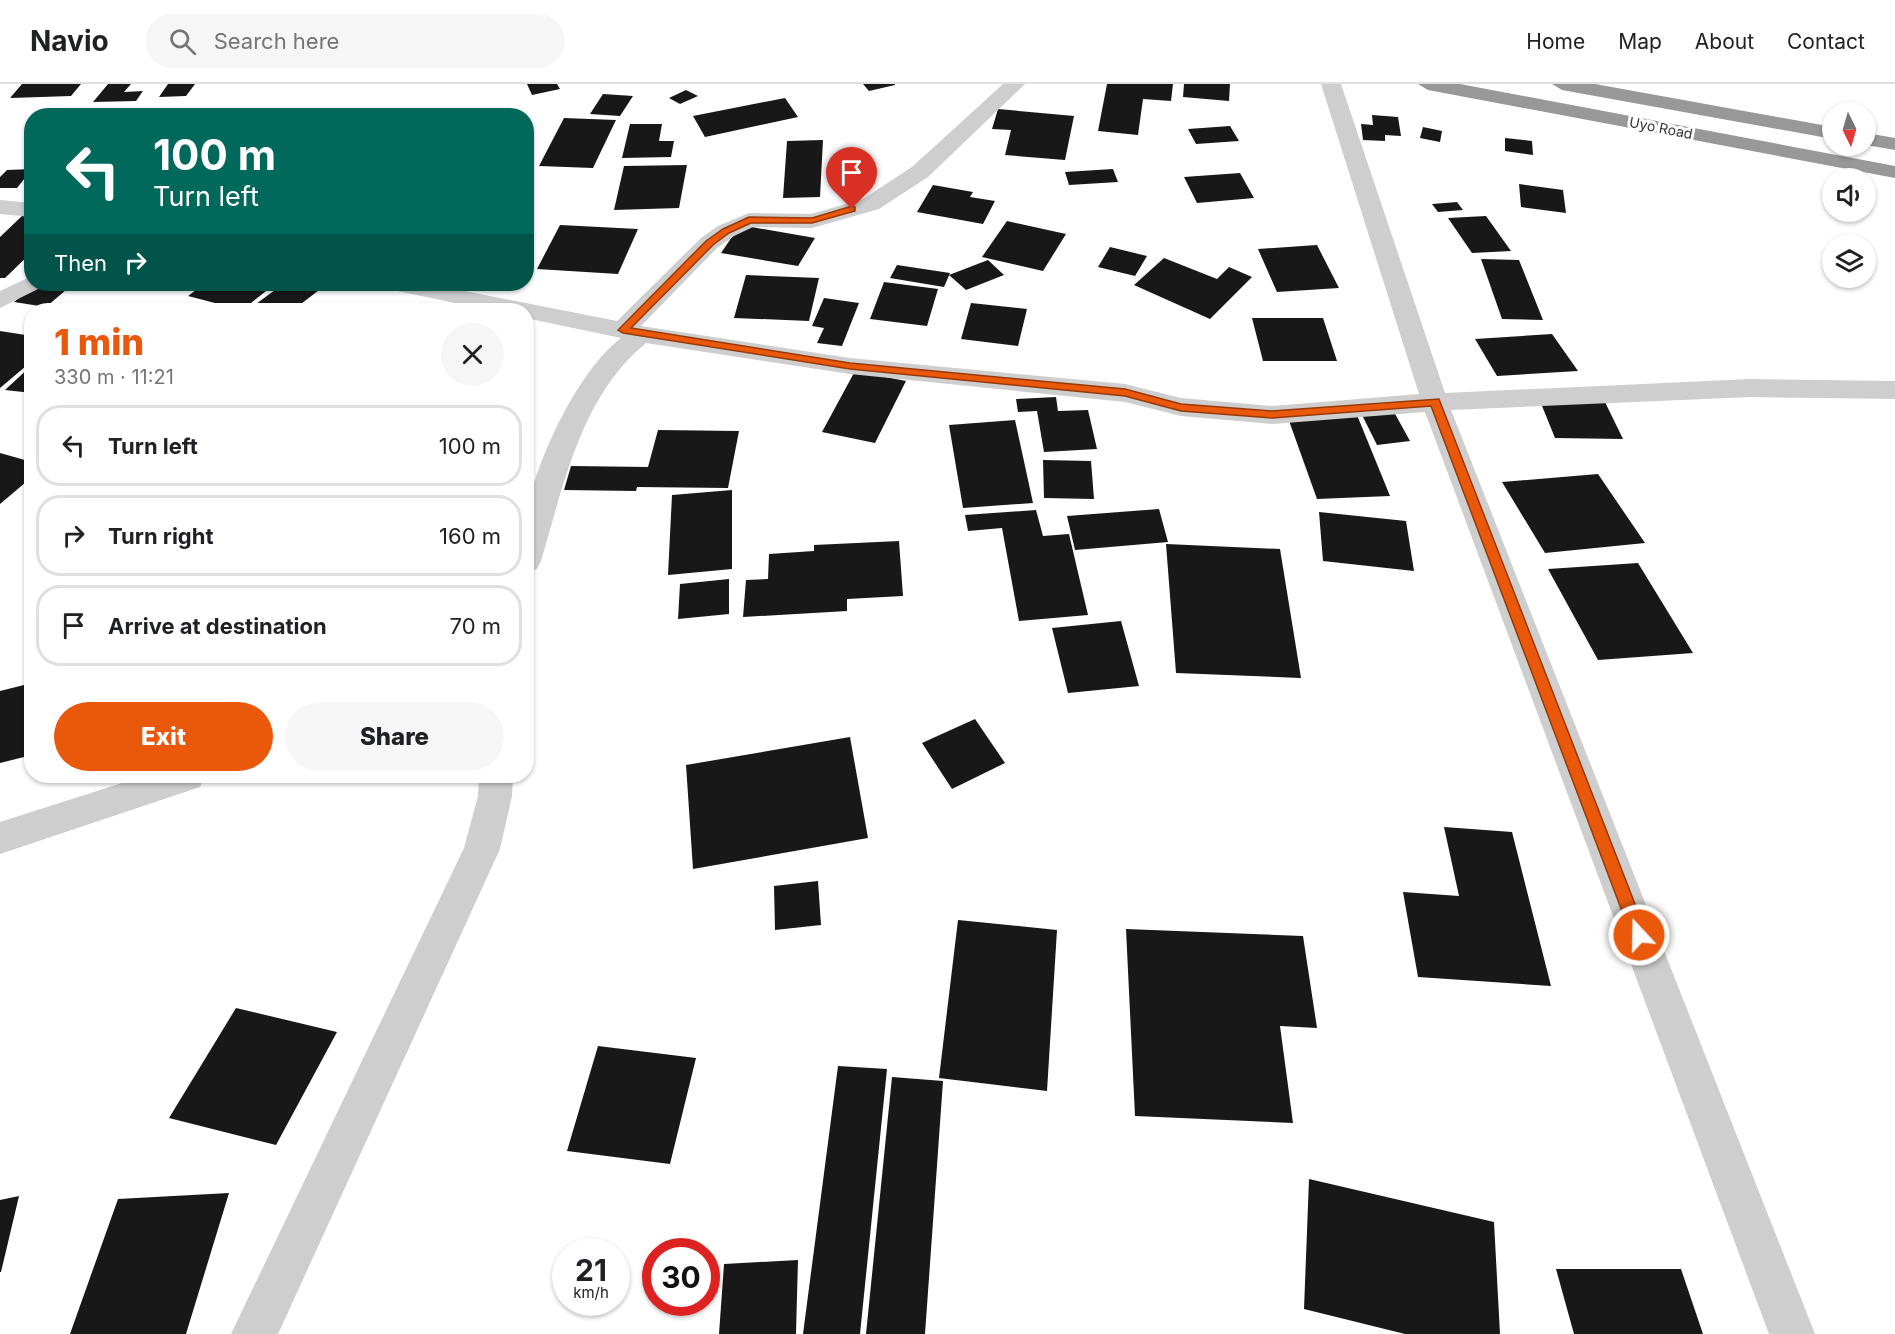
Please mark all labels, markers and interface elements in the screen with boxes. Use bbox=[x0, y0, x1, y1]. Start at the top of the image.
search box bbox=[145, 14, 565, 68]
text: Navio bbox=[30, 24, 109, 58]
icon: search bbox=[166, 25, 199, 58]
text: Search here bbox=[214, 28, 339, 54]
text: Home bbox=[1526, 29, 1585, 54]
text: Map bbox=[1618, 29, 1662, 54]
text: About bbox=[1695, 29, 1754, 54]
text: Contact bbox=[1787, 29, 1865, 54]
north arrow bbox=[1822, 102, 1876, 156]
map controls bbox=[1822, 102, 1876, 288]
street label: Uyo Road bbox=[1628, 113, 1694, 142]
text: 100 m bbox=[153, 129, 276, 180]
icon: left bbox=[54, 132, 132, 210]
pin bbox=[826, 147, 877, 209]
icon: arrive bbox=[835, 156, 868, 189]
button: sound bbox=[1822, 168, 1876, 222]
text: Turn left bbox=[153, 180, 259, 213]
button: layers bbox=[1822, 234, 1876, 288]
icon: right bbox=[119, 246, 152, 279]
text: Then bbox=[54, 250, 107, 276]
text: 1 min bbox=[54, 320, 144, 364]
button: close bbox=[441, 323, 504, 386]
text: 330 m · 11:21 bbox=[54, 365, 174, 389]
icon: left bbox=[57, 429, 90, 462]
text: Turn left bbox=[108, 433, 198, 459]
text: 100 m bbox=[439, 433, 501, 459]
icon: right bbox=[57, 519, 90, 552]
text: Turn right bbox=[108, 523, 214, 549]
text: 160 m bbox=[439, 523, 501, 549]
icon: arrive bbox=[57, 609, 90, 642]
text: Arrive at destination bbox=[108, 613, 327, 639]
text: 70 m bbox=[450, 613, 501, 639]
button: Exit bbox=[54, 702, 273, 771]
button: Share bbox=[285, 702, 504, 771]
position arrow bbox=[1607, 903, 1671, 967]
speed limit sign: 30 bbox=[642, 1238, 720, 1316]
text: 21 bbox=[575, 1252, 607, 1288]
text: km/h bbox=[573, 1283, 609, 1302]

